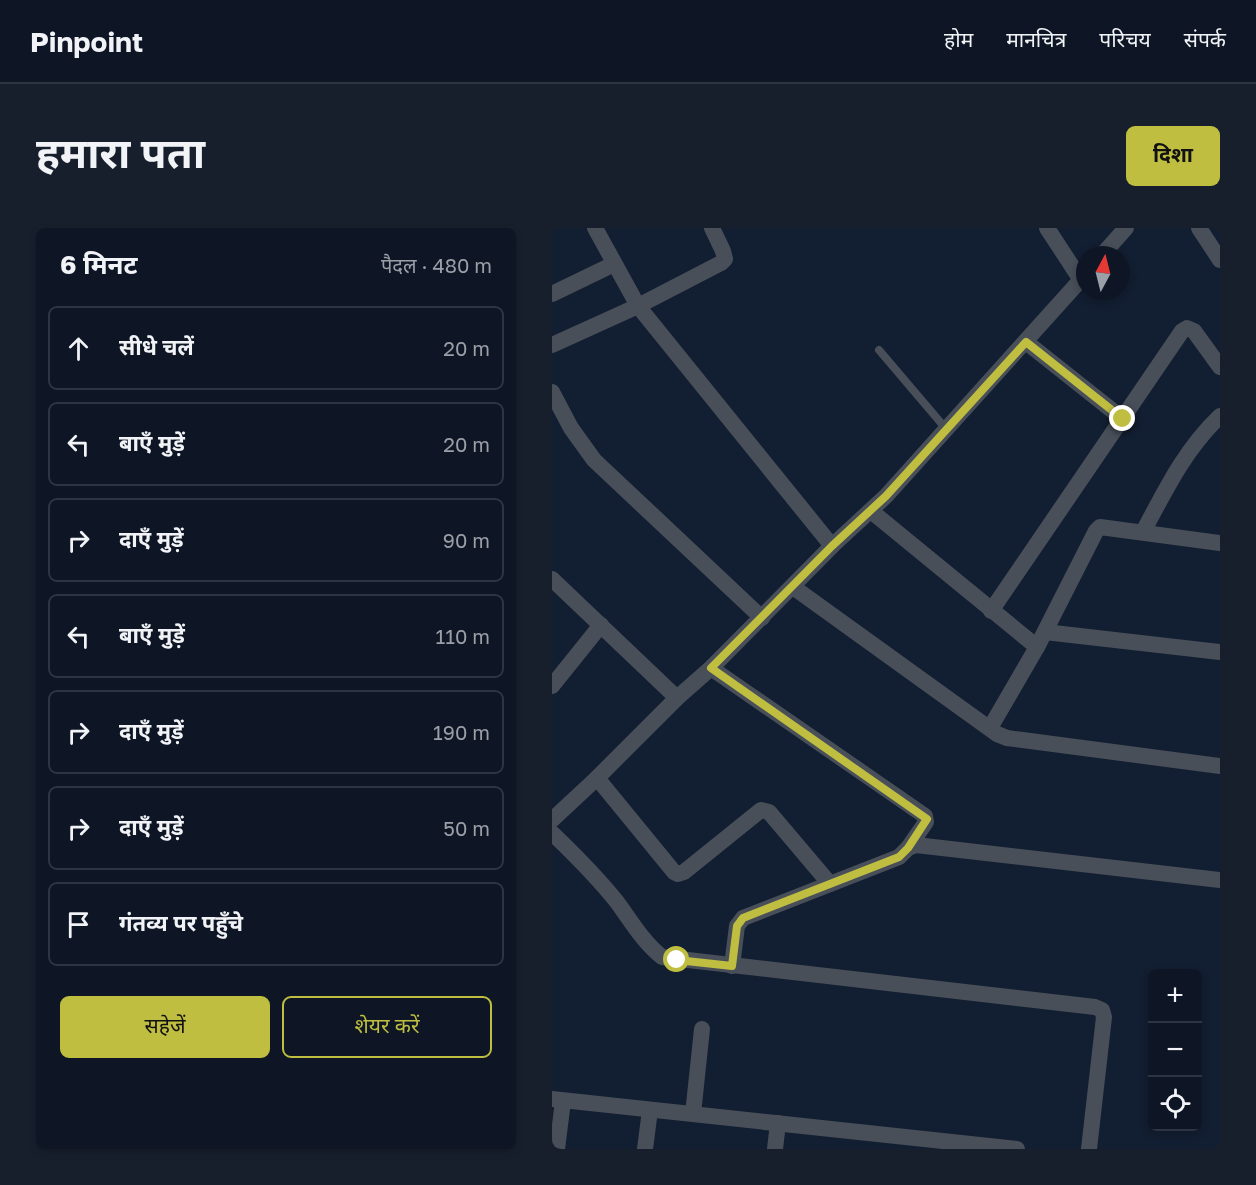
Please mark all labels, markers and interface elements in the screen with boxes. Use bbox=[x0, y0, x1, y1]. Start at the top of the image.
text: Pinpoint bbox=[30, 25, 143, 58]
text: होम bbox=[944, 26, 973, 52]
text: मानचित्र bbox=[1006, 26, 1066, 52]
text: परिचय bbox=[1099, 26, 1151, 52]
text: संपर्क bbox=[1184, 26, 1226, 52]
button: दिशा bbox=[1126, 126, 1220, 186]
text: हमारा पता bbox=[36, 127, 205, 177]
north arrow bbox=[1076, 246, 1130, 300]
text: 6 मिनट bbox=[60, 249, 138, 280]
text: पैदल · 480 m bbox=[381, 253, 492, 277]
icon: ahead bbox=[62, 332, 95, 365]
text: सीधे चलें bbox=[119, 333, 194, 360]
text: 20 m bbox=[443, 336, 490, 360]
route end bbox=[1109, 405, 1135, 431]
icon: left bbox=[62, 428, 95, 461]
text: बाएँ मुड़ें bbox=[119, 429, 185, 456]
text: 20 m bbox=[443, 432, 490, 456]
icon: right bbox=[62, 524, 95, 557]
text: दाएँ मुड़ें bbox=[119, 525, 184, 552]
text: 90 m bbox=[443, 528, 490, 552]
icon: left bbox=[62, 620, 95, 653]
text: बाएँ मुड़ें bbox=[119, 621, 185, 648]
text: 110 m bbox=[436, 624, 490, 648]
icon: right bbox=[62, 716, 95, 749]
text: दाएँ मुड़ें bbox=[119, 717, 184, 744]
text: 190 m bbox=[433, 720, 490, 744]
icon: right bbox=[62, 812, 95, 845]
text: दाएँ मुड़ें bbox=[119, 813, 184, 840]
text: 50 m bbox=[443, 816, 490, 840]
icon: arrive bbox=[62, 908, 95, 941]
text: गंतव्य पर पहुँचे bbox=[119, 909, 243, 936]
route start bbox=[663, 946, 689, 972]
map controls bbox=[1148, 969, 1202, 1131]
button: + bbox=[1148, 969, 1202, 1023]
button: सहेजें bbox=[60, 996, 270, 1058]
button: शेयर करें bbox=[282, 996, 492, 1058]
button: − bbox=[1148, 1023, 1202, 1077]
button: locate bbox=[1148, 1077, 1202, 1131]

